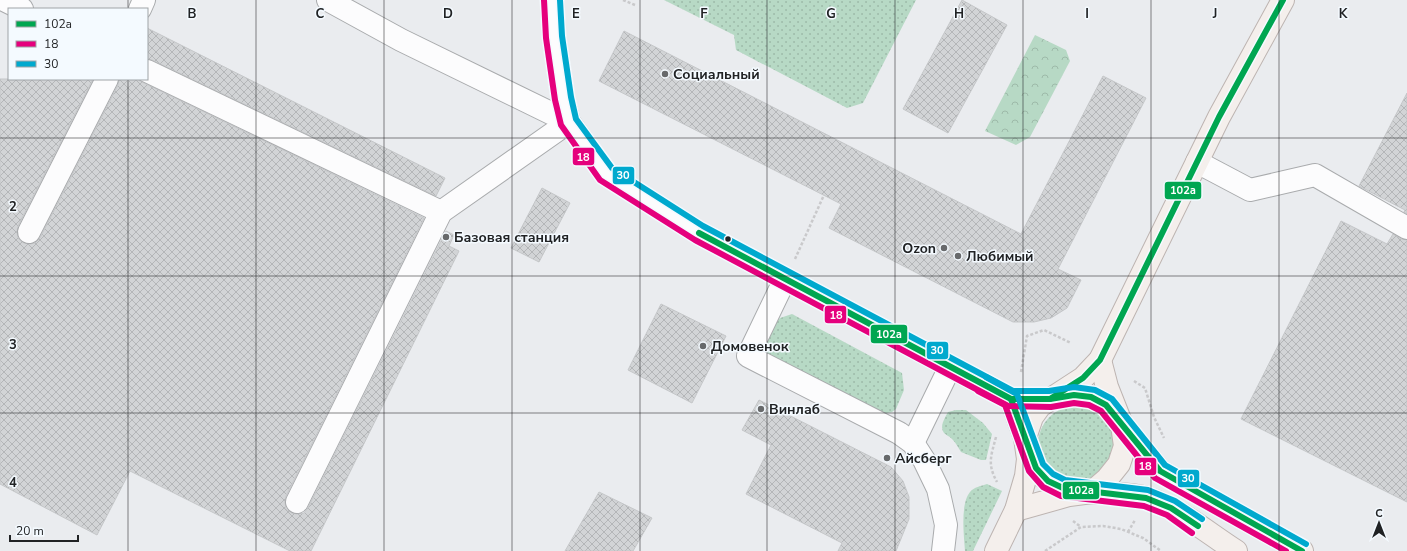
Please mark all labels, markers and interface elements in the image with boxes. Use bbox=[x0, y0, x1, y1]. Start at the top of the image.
text: B bbox=[188, 5, 197, 23]
text: C bbox=[316, 5, 325, 23]
text: D bbox=[443, 5, 453, 23]
text: E bbox=[572, 5, 580, 23]
text: F bbox=[700, 5, 708, 23]
text: G bbox=[826, 5, 836, 23]
text: H bbox=[954, 5, 964, 23]
text: I bbox=[1085, 5, 1089, 23]
text: J bbox=[1212, 5, 1217, 23]
text: K bbox=[1339, 5, 1348, 23]
legend bbox=[8, 8, 148, 80]
text: 102а bbox=[44, 16, 72, 32]
text: 18 bbox=[44, 36, 58, 52]
text: 30 bbox=[44, 56, 58, 72]
place label: Социальный bbox=[673, 65, 760, 84]
marker: Социальный bbox=[660, 69, 670, 79]
line badge: 18 bbox=[572, 147, 595, 166]
text: 18 bbox=[576, 150, 590, 165]
line badge: 30 bbox=[612, 166, 635, 185]
text: 30 bbox=[616, 168, 630, 183]
line badge: 102а bbox=[1164, 181, 1202, 200]
text: 102а bbox=[1170, 183, 1196, 198]
text: 2 bbox=[9, 198, 17, 216]
place label: Базовая станция bbox=[454, 228, 569, 247]
marker: Базовая станция bbox=[441, 232, 451, 242]
unlabelled marker bbox=[723, 234, 733, 244]
place label: Ozon bbox=[902, 239, 936, 258]
marker: Ozon bbox=[939, 243, 949, 253]
place label: Любимый bbox=[966, 247, 1034, 266]
marker: Любимый bbox=[953, 251, 963, 261]
line badge: 18 bbox=[824, 305, 847, 324]
text: 18 bbox=[829, 308, 843, 323]
line badge: 102а bbox=[870, 324, 908, 344]
text: 102а bbox=[876, 327, 902, 342]
text: 3 bbox=[9, 336, 17, 354]
place label: Домовенок bbox=[711, 337, 789, 356]
marker: Домовенок bbox=[698, 341, 708, 351]
line badge: 30 bbox=[926, 341, 949, 360]
text: 30 bbox=[930, 343, 944, 358]
place label: Винлаб bbox=[769, 400, 820, 419]
marker: Винлаб bbox=[756, 404, 766, 414]
place label: Айсберг bbox=[895, 449, 952, 468]
marker: Айсберг bbox=[882, 453, 892, 463]
line badge: 18 bbox=[1134, 457, 1157, 476]
text: 18 bbox=[1138, 459, 1152, 474]
line badge: 30 bbox=[1177, 469, 1200, 488]
text: 30 bbox=[1181, 471, 1195, 486]
text: 4 bbox=[9, 474, 17, 492]
line badge: 102а bbox=[1062, 481, 1100, 500]
text: 102а bbox=[1068, 483, 1094, 498]
north arrow bbox=[1359, 503, 1399, 543]
text: С bbox=[1375, 506, 1383, 521]
scale bar bbox=[10, 517, 78, 543]
text: 20 m bbox=[16, 523, 44, 539]

